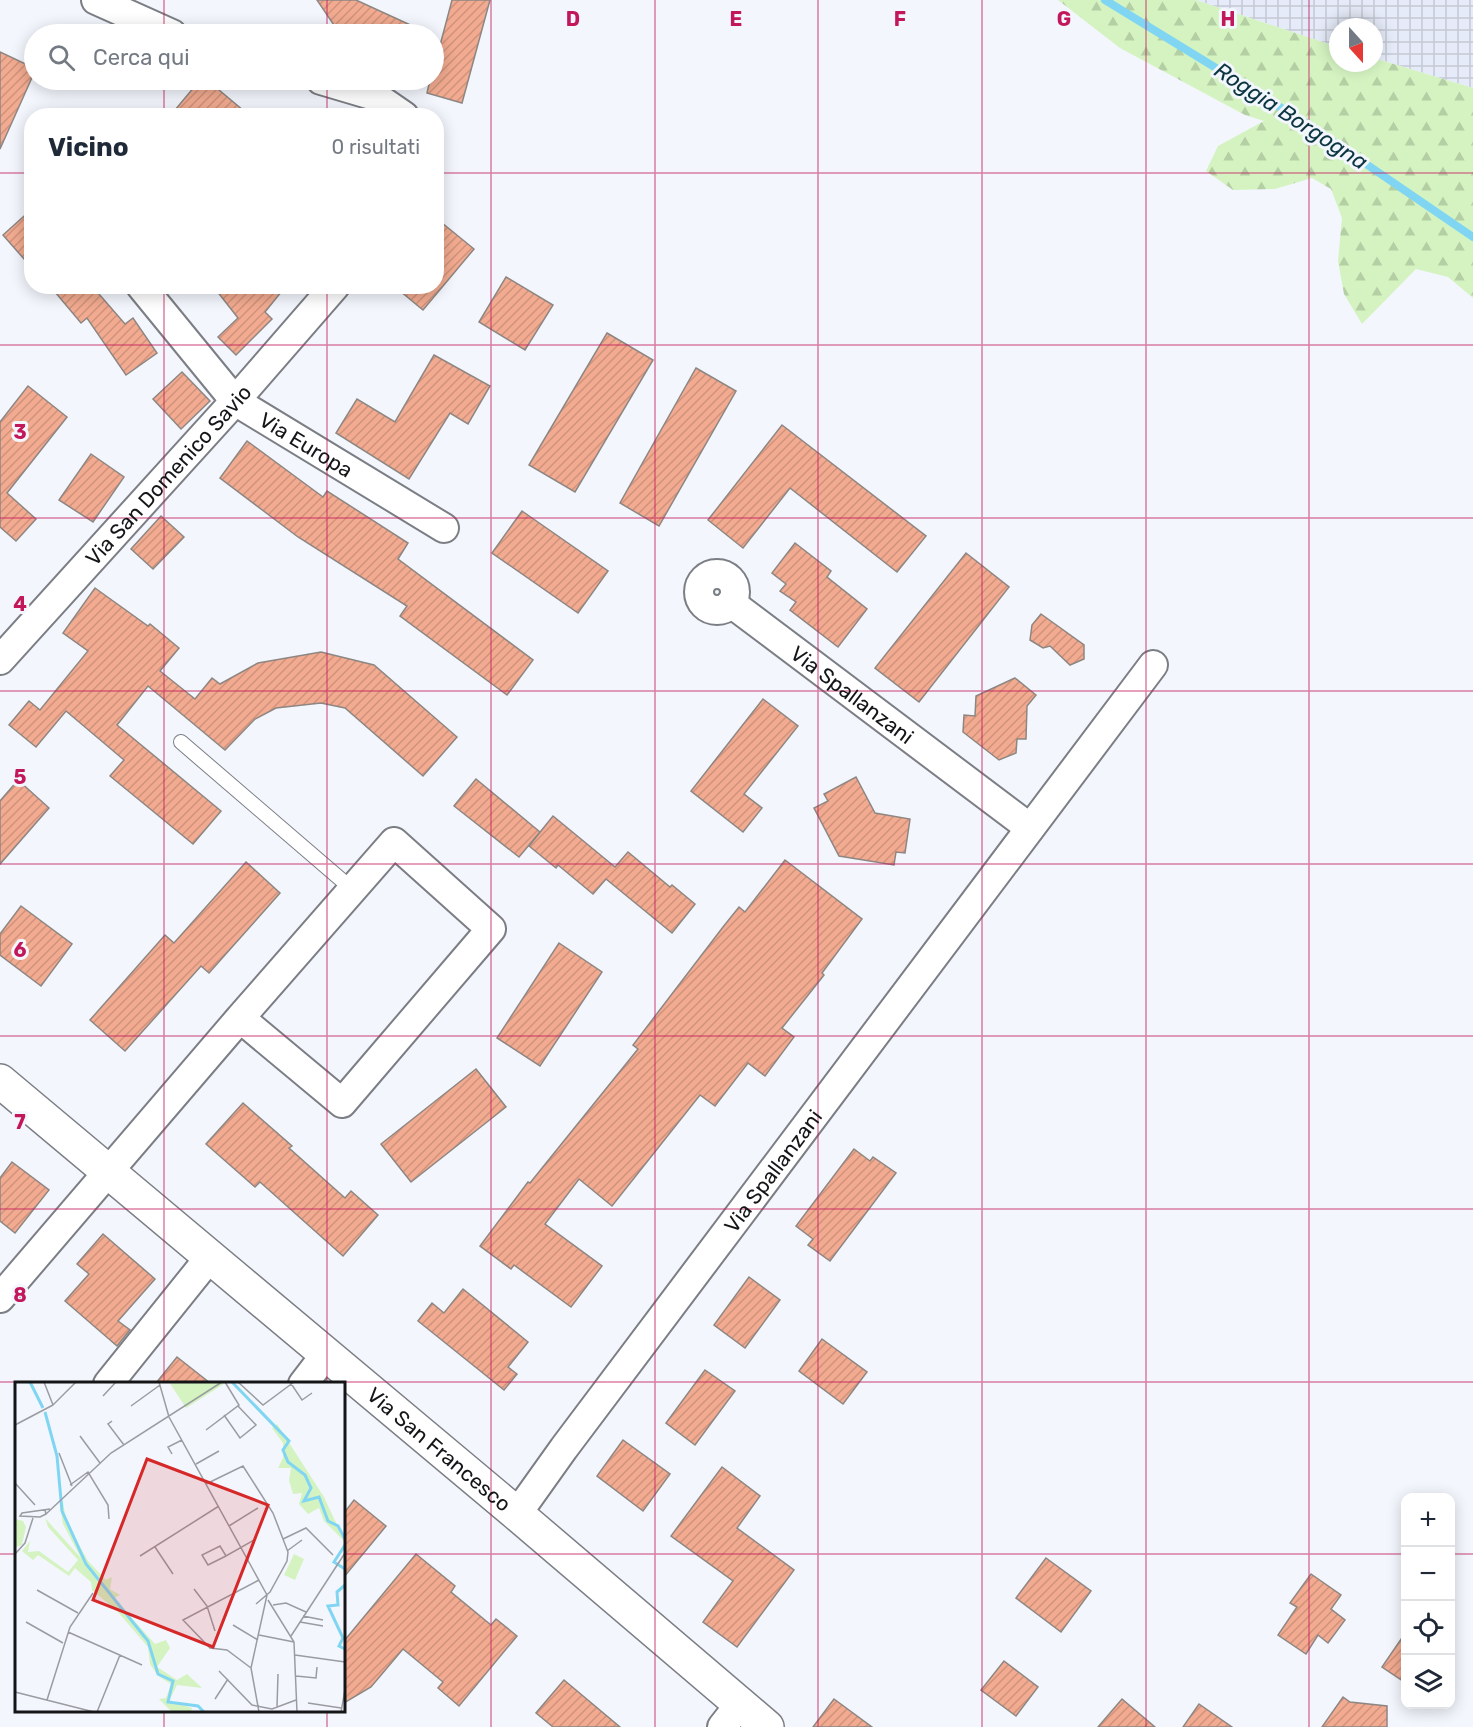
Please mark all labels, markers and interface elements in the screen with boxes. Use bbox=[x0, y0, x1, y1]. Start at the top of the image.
text: D bbox=[566, 7, 580, 31]
text: E bbox=[730, 7, 742, 31]
text: F bbox=[894, 7, 906, 31]
text: G bbox=[1057, 7, 1071, 31]
text: H bbox=[1221, 7, 1235, 31]
north arrow bbox=[1329, 18, 1383, 72]
search box bbox=[24, 24, 444, 90]
icon: search bbox=[45, 41, 78, 74]
text: Cerca qui bbox=[93, 44, 189, 71]
water label: Roggia Borgogna bbox=[1209, 56, 1373, 176]
text: Vicino bbox=[48, 132, 129, 163]
text: 0 risultati bbox=[331, 135, 420, 159]
street label: Via San Domenico Savio bbox=[80, 379, 256, 570]
street label: Via Europa bbox=[255, 406, 358, 482]
text: 3 bbox=[13, 420, 27, 444]
text: 4 bbox=[13, 592, 27, 616]
street label: Via Spallanzani bbox=[786, 640, 919, 749]
text: 5 bbox=[14, 765, 27, 789]
text: 6 bbox=[13, 938, 27, 962]
street label: Via Spallanzani bbox=[718, 1104, 827, 1237]
text: 7 bbox=[14, 1110, 26, 1134]
text: 8 bbox=[13, 1283, 27, 1307]
inset map bbox=[15, 1382, 345, 1712]
street label: Via San Francesco bbox=[362, 1382, 516, 1516]
map controls bbox=[1401, 1493, 1455, 1709]
button: + bbox=[1401, 1493, 1455, 1547]
button: − bbox=[1401, 1547, 1455, 1601]
button: locate bbox=[1401, 1601, 1455, 1655]
button: layers bbox=[1401, 1655, 1455, 1709]

